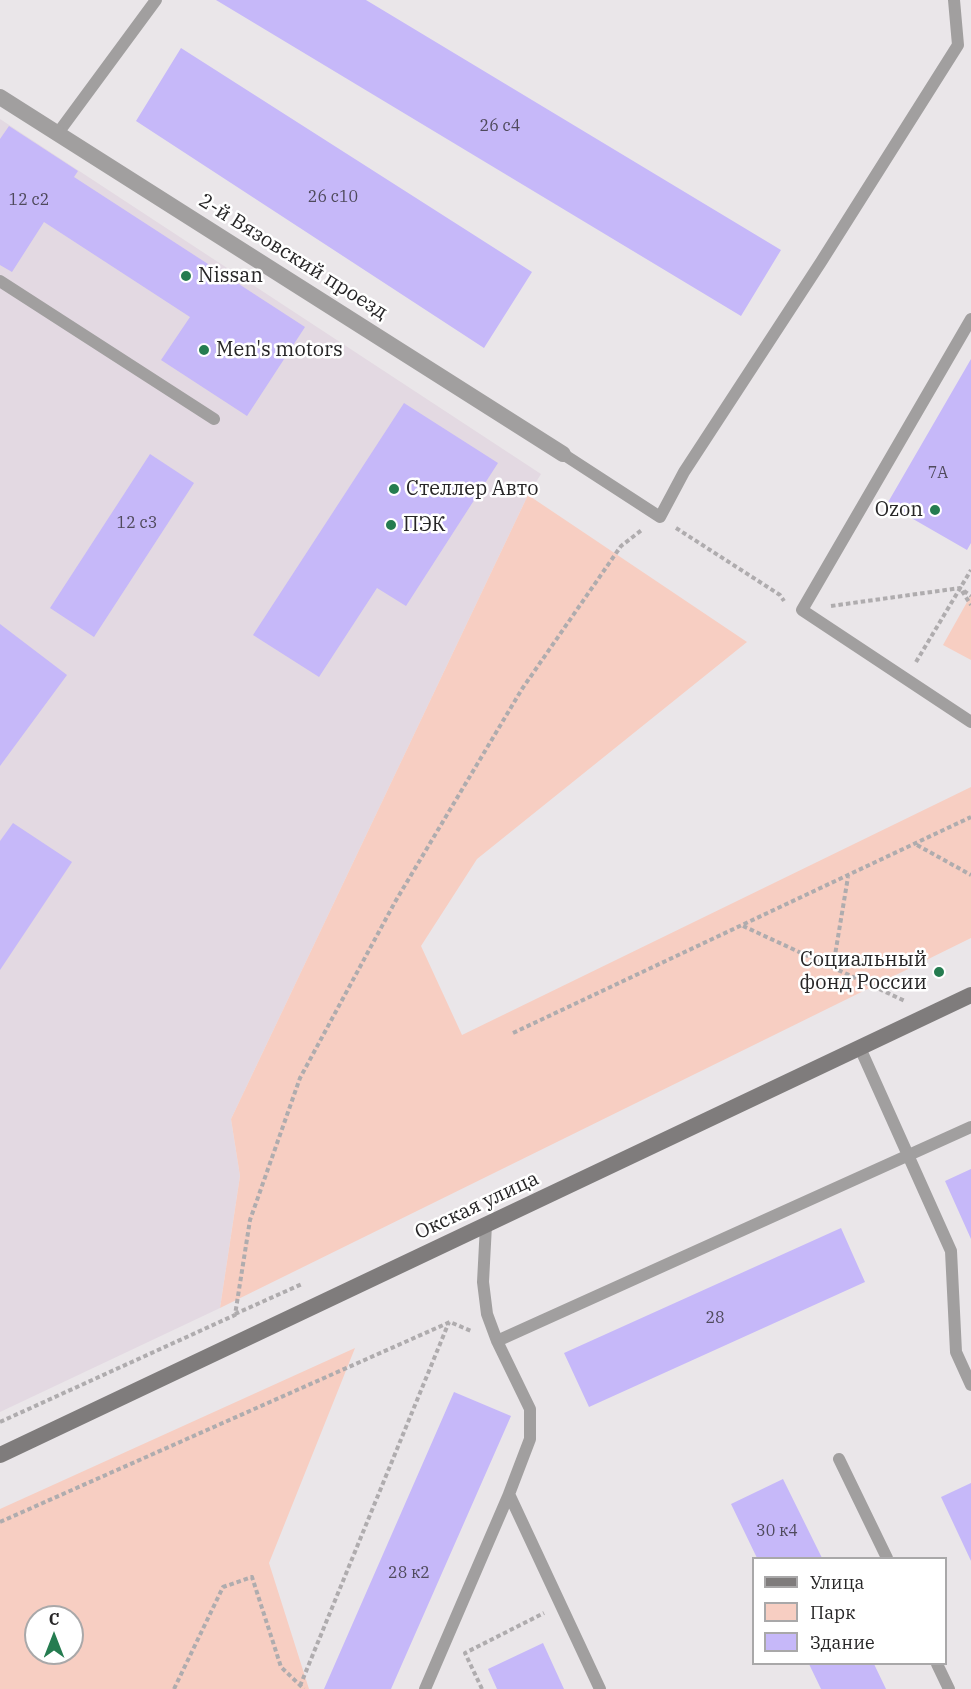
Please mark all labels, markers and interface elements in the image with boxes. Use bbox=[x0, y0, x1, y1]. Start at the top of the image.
house number: 26 с4 bbox=[480, 116, 520, 136]
house number: 26 с10 bbox=[308, 187, 358, 207]
street label: 2-й Вязовский проезд bbox=[194, 189, 392, 325]
house number: 12 с2 bbox=[9, 190, 49, 210]
place label: Nissan bbox=[198, 264, 263, 288]
marker: Nissan bbox=[179, 269, 193, 283]
place label: Men's motors bbox=[216, 338, 343, 362]
marker: Men's motors bbox=[197, 343, 211, 357]
house number: 7А bbox=[928, 463, 948, 483]
place label: Стеллер Авто bbox=[406, 477, 538, 501]
marker: Стеллер Авто bbox=[387, 482, 401, 496]
place label: Ozon bbox=[875, 498, 923, 522]
marker: Ozon bbox=[928, 503, 942, 517]
house number: 12 с3 bbox=[117, 513, 157, 533]
place label: ПЭК bbox=[403, 513, 445, 537]
marker: ПЭК bbox=[384, 518, 398, 532]
place label: Социальный фонд России bbox=[800, 948, 927, 995]
marker: Социальный фонд России bbox=[932, 965, 946, 979]
street label: Окская улица bbox=[411, 1167, 543, 1245]
house number: 28 bbox=[705, 1308, 725, 1328]
house number: 30 к4 bbox=[756, 1521, 798, 1541]
legend bbox=[752, 1557, 947, 1665]
house number: 28 к2 bbox=[388, 1563, 430, 1583]
text: Улица bbox=[810, 1571, 864, 1594]
text: Парк bbox=[810, 1601, 856, 1624]
north arrow bbox=[24, 1605, 84, 1665]
text: С bbox=[49, 1609, 59, 1629]
text: Здание bbox=[810, 1631, 875, 1654]

